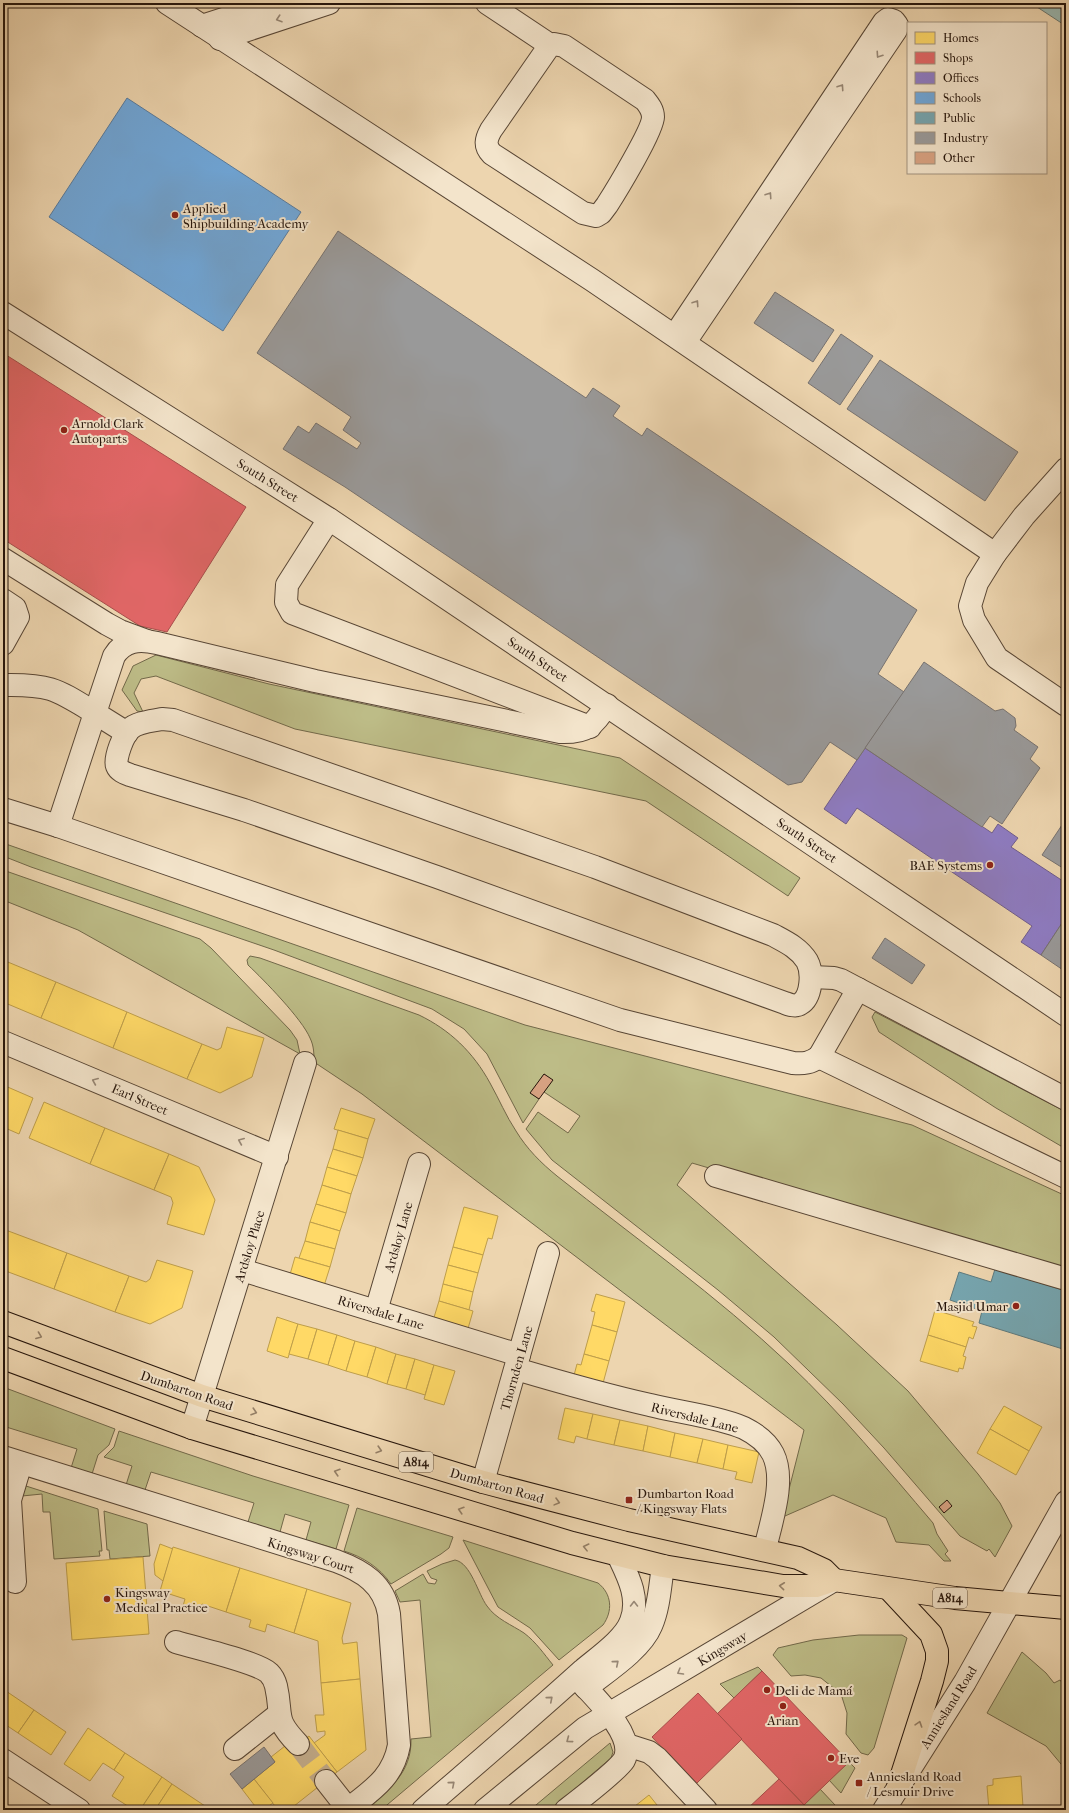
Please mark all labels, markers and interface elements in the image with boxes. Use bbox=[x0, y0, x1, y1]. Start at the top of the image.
one-way arrow bbox=[275, 15, 282, 23]
legend bbox=[907, 22, 1047, 174]
text: Homes bbox=[943, 31, 979, 45]
one-way arrow bbox=[877, 51, 884, 58]
text: Shops bbox=[943, 51, 973, 65]
text: Offices bbox=[943, 71, 979, 85]
one-way arrow bbox=[836, 84, 843, 91]
text: Schools bbox=[943, 91, 982, 105]
text: Public bbox=[943, 111, 975, 125]
text: Industry bbox=[943, 131, 989, 145]
text: Other bbox=[943, 151, 975, 165]
one-way arrow bbox=[764, 192, 771, 199]
place label: Applied Shipbuilding Academy bbox=[182, 201, 310, 231]
marker: Applied Shipbuilding Academy bbox=[170, 210, 180, 220]
one-way arrow bbox=[692, 300, 699, 307]
place label: Arnold Clark Autoparts bbox=[71, 416, 144, 446]
marker: Arnold Clark Autoparts bbox=[59, 425, 69, 435]
street label: South Street bbox=[234, 456, 301, 505]
street label: South Street bbox=[505, 634, 571, 685]
street label: South Street bbox=[774, 815, 840, 866]
place label: BAE Systems bbox=[910, 858, 982, 873]
marker: BAE Systems bbox=[985, 860, 995, 870]
one-way arrow bbox=[91, 1077, 98, 1085]
street label: Earl Street bbox=[109, 1081, 171, 1118]
one-way arrow bbox=[237, 1138, 244, 1146]
street label: Ardsloy Lane bbox=[381, 1200, 416, 1275]
street label: Ardsloy Place bbox=[231, 1208, 268, 1285]
street label: Riversdale Lane bbox=[336, 1292, 426, 1333]
place label: Masjid Umar bbox=[936, 1299, 1008, 1314]
marker: Masjid Umar bbox=[1011, 1301, 1021, 1311]
street label: Thornden Lane bbox=[497, 1324, 536, 1412]
one-way arrow bbox=[36, 1331, 43, 1339]
street label: Dumbarton Road bbox=[139, 1368, 236, 1414]
street label: Riversdale Lane bbox=[650, 1399, 741, 1436]
one-way arrow bbox=[251, 1407, 258, 1416]
one-way arrow bbox=[375, 1445, 382, 1454]
road number: A814 bbox=[399, 1452, 433, 1472]
street label: Dumbarton Road bbox=[448, 1465, 546, 1506]
one-way arrow bbox=[333, 1468, 340, 1477]
place label: Dumbarton Road / Kingsway Flats bbox=[636, 1486, 735, 1516]
marker: Dumbarton Road / Kingsway Flats bbox=[624, 1495, 634, 1505]
one-way arrow bbox=[553, 1497, 560, 1506]
one-way arrow bbox=[458, 1506, 465, 1515]
street label: Kingsway Court bbox=[266, 1534, 356, 1577]
one-way arrow bbox=[582, 1543, 589, 1551]
one-way arrow bbox=[779, 1581, 785, 1590]
place label: Kingsway Medical Practice bbox=[115, 1585, 208, 1615]
road number: A814 bbox=[933, 1588, 967, 1608]
marker: Kingsway Medical Practice bbox=[102, 1594, 112, 1604]
one-way arrow bbox=[630, 1601, 638, 1607]
street label: Kingsway bbox=[695, 1627, 751, 1669]
one-way arrow bbox=[611, 1661, 619, 1668]
street label: Anniesland Road bbox=[917, 1663, 980, 1752]
one-way arrow bbox=[677, 1668, 684, 1675]
place label: Deli de Mamá bbox=[775, 1683, 854, 1698]
marker: Deli de Mamá bbox=[762, 1685, 772, 1695]
one-way arrow bbox=[546, 1697, 553, 1704]
marker: Arian bbox=[778, 1701, 788, 1711]
place label: Arian bbox=[766, 1713, 799, 1728]
one-way arrow bbox=[914, 1720, 923, 1727]
one-way arrow bbox=[567, 1735, 574, 1742]
place label: Eve bbox=[839, 1751, 860, 1766]
marker: Eve bbox=[826, 1753, 836, 1763]
place label: Anniesland Road / Lesmuir Drive bbox=[866, 1769, 962, 1799]
marker: Anniesland Road / Lesmuir Drive bbox=[854, 1778, 864, 1788]
one-way arrow bbox=[448, 1782, 455, 1789]

